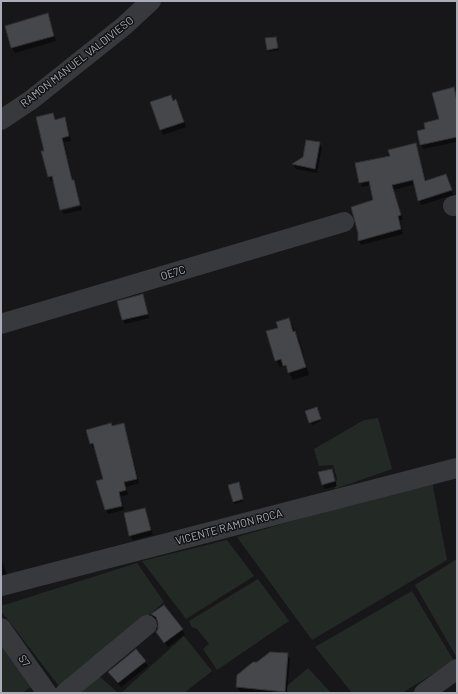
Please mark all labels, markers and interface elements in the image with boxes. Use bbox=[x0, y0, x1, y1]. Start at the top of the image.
street label: RAMON MANUEL VALDIVIESO bbox=[18, 14, 136, 110]
street label: OE7C bbox=[159, 263, 187, 283]
street label: VICENTE RAMON ROCA bbox=[174, 506, 284, 548]
street label: S7 bbox=[15, 652, 33, 670]

